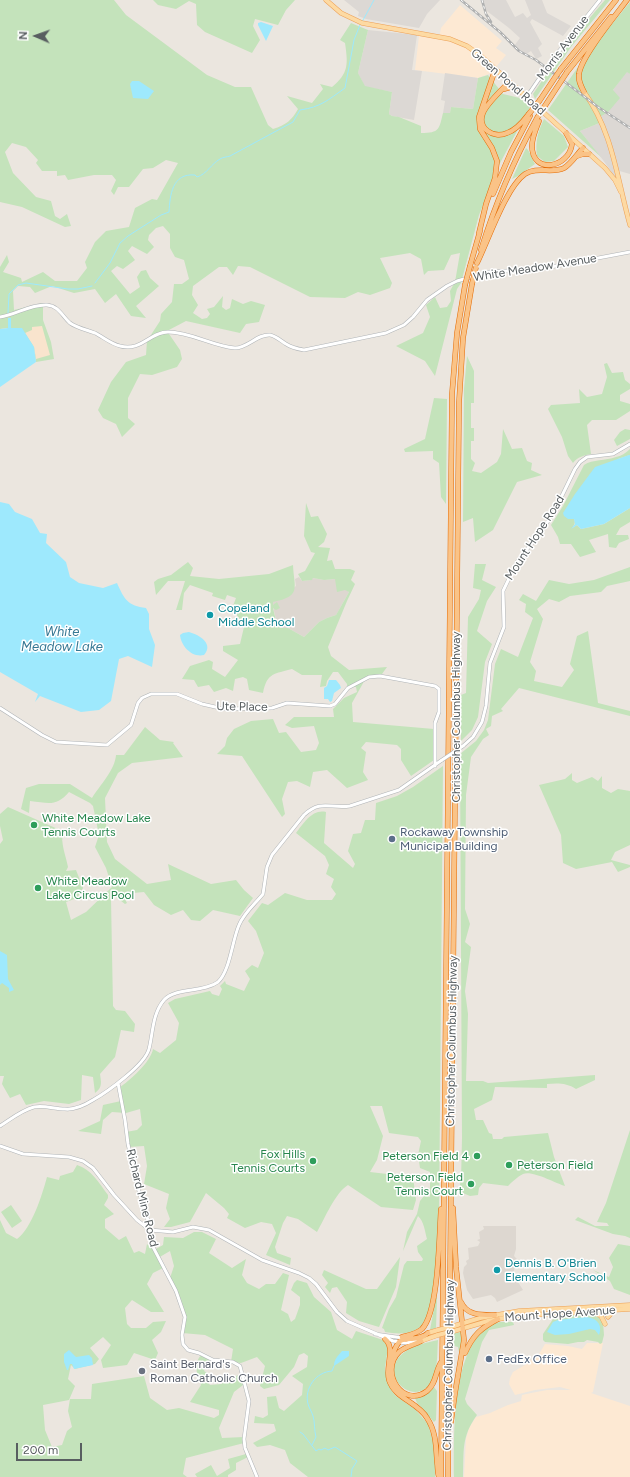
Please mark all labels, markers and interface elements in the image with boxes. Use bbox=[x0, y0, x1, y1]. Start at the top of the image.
street label: Morris Avenue bbox=[534, 13, 592, 83]
north arrow bbox=[16, 16, 56, 56]
text: N bbox=[17, 31, 30, 40]
street label: Green Pond Road bbox=[468, 46, 548, 118]
street label: White Meadow Avenue bbox=[472, 251, 598, 285]
street label: Mount Hope Road bbox=[502, 493, 568, 583]
place label: Copeland Middle School bbox=[218, 601, 294, 629]
marker: Copeland Middle School bbox=[205, 610, 215, 620]
water label: White Meadow Lake bbox=[21, 624, 103, 655]
street label: Christopher Columbus Highway bbox=[449, 631, 463, 803]
street label: Ute Place bbox=[216, 699, 268, 715]
place label: White Meadow Lake Tennis Courts bbox=[42, 811, 151, 839]
marker: White Meadow Lake Tennis Courts bbox=[29, 820, 39, 830]
place label: Rockaway Township Municipal Building bbox=[400, 825, 508, 853]
marker: Rockaway Township Municipal Building bbox=[387, 834, 397, 844]
place label: White Meadow Lake Circus Pool bbox=[46, 874, 134, 902]
marker: White Meadow Lake Circus Pool bbox=[33, 883, 43, 893]
street label: Christopher Columbus Highway bbox=[443, 955, 461, 1127]
place label: Fox Hills Tennis Courts bbox=[231, 1147, 305, 1175]
street label: Richard Mine Road bbox=[123, 1148, 161, 1248]
place label: Peterson Field 4 bbox=[382, 1149, 469, 1163]
marker: Peterson Field 4 bbox=[472, 1151, 482, 1161]
marker: Fox Hills Tennis Courts bbox=[308, 1156, 318, 1166]
place label: Peterson Field bbox=[517, 1158, 593, 1172]
marker: Peterson Field bbox=[504, 1160, 514, 1170]
place label: Peterson Field Tennis Court bbox=[387, 1170, 463, 1198]
marker: Peterson Field Tennis Court bbox=[466, 1179, 476, 1189]
place label: Dennis B. O'Brien Elementary School bbox=[505, 1256, 606, 1284]
marker: Dennis B. O'Brien Elementary School bbox=[492, 1265, 502, 1275]
street label: Christopher Columbus Highway bbox=[440, 1279, 458, 1451]
street label: Mount Hope Avenue bbox=[504, 1303, 616, 1325]
place label: FedEx Office bbox=[497, 1352, 567, 1366]
marker: FedEx Office bbox=[484, 1354, 494, 1364]
place label: Saint Bernard's Roman Catholic Church bbox=[150, 1357, 278, 1385]
marker: Saint Bernard's Roman Catholic Church bbox=[137, 1366, 147, 1376]
scale bar bbox=[18, 1435, 84, 1461]
text: 200 m bbox=[23, 1443, 58, 1457]

